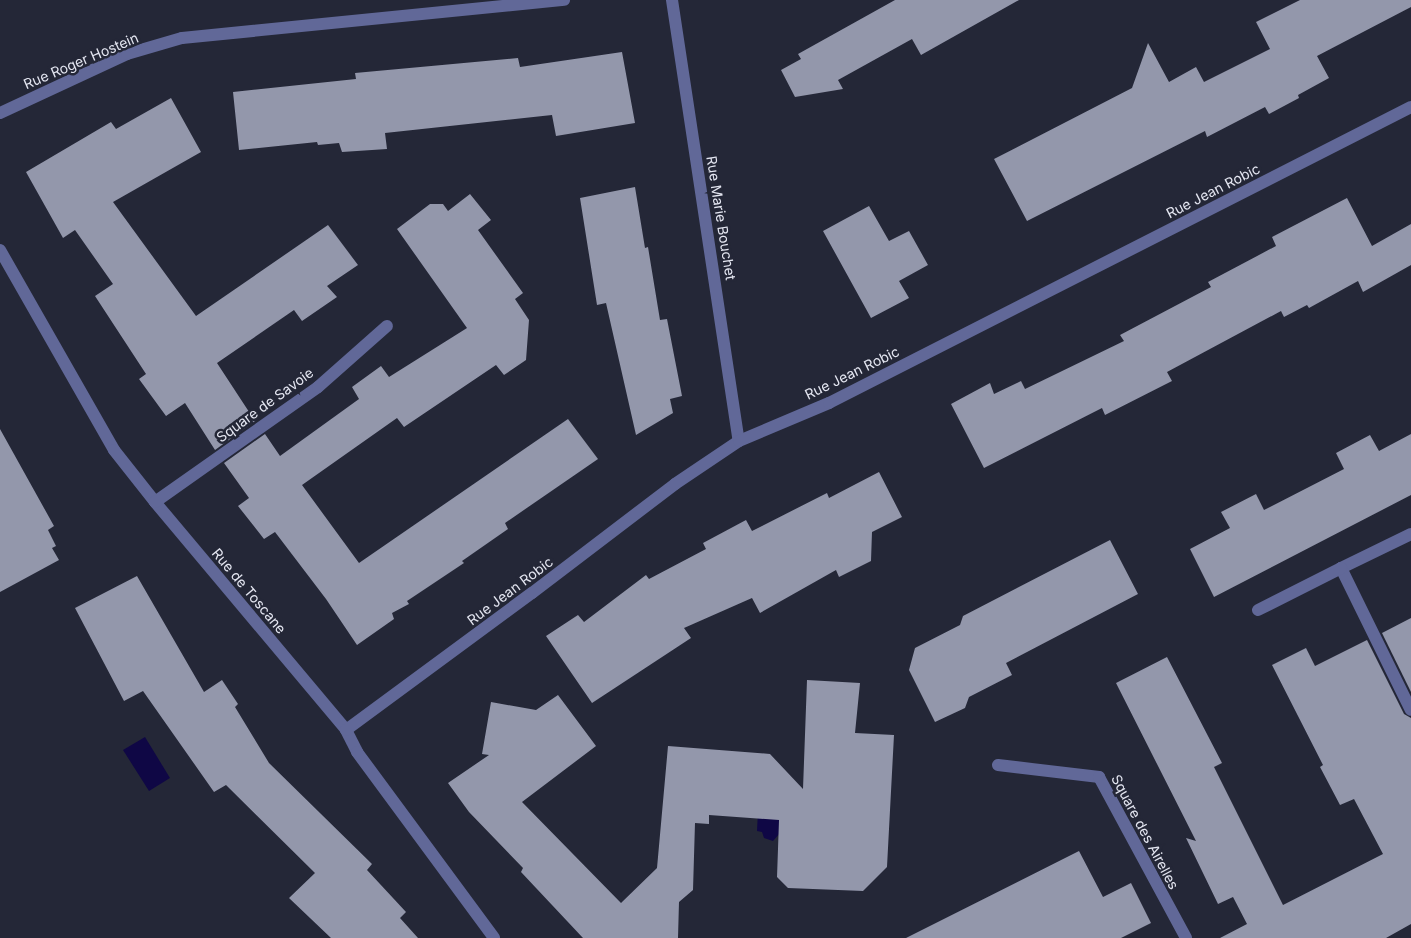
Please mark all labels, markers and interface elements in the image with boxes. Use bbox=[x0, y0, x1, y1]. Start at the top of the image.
street label: Rue Roger Hostein bbox=[21, 29, 141, 93]
street label: Rue Marie Bouchet bbox=[703, 155, 739, 281]
street label: Rue Jean Robic bbox=[1163, 160, 1263, 222]
street label: Rue Jean Robic bbox=[802, 343, 902, 403]
street label: Square de Savoie bbox=[213, 364, 317, 446]
street label: Rue de Toscane bbox=[208, 545, 290, 637]
street label: Rue Jean Robic bbox=[464, 553, 556, 629]
street label: Square des Airelles bbox=[1108, 772, 1182, 892]

